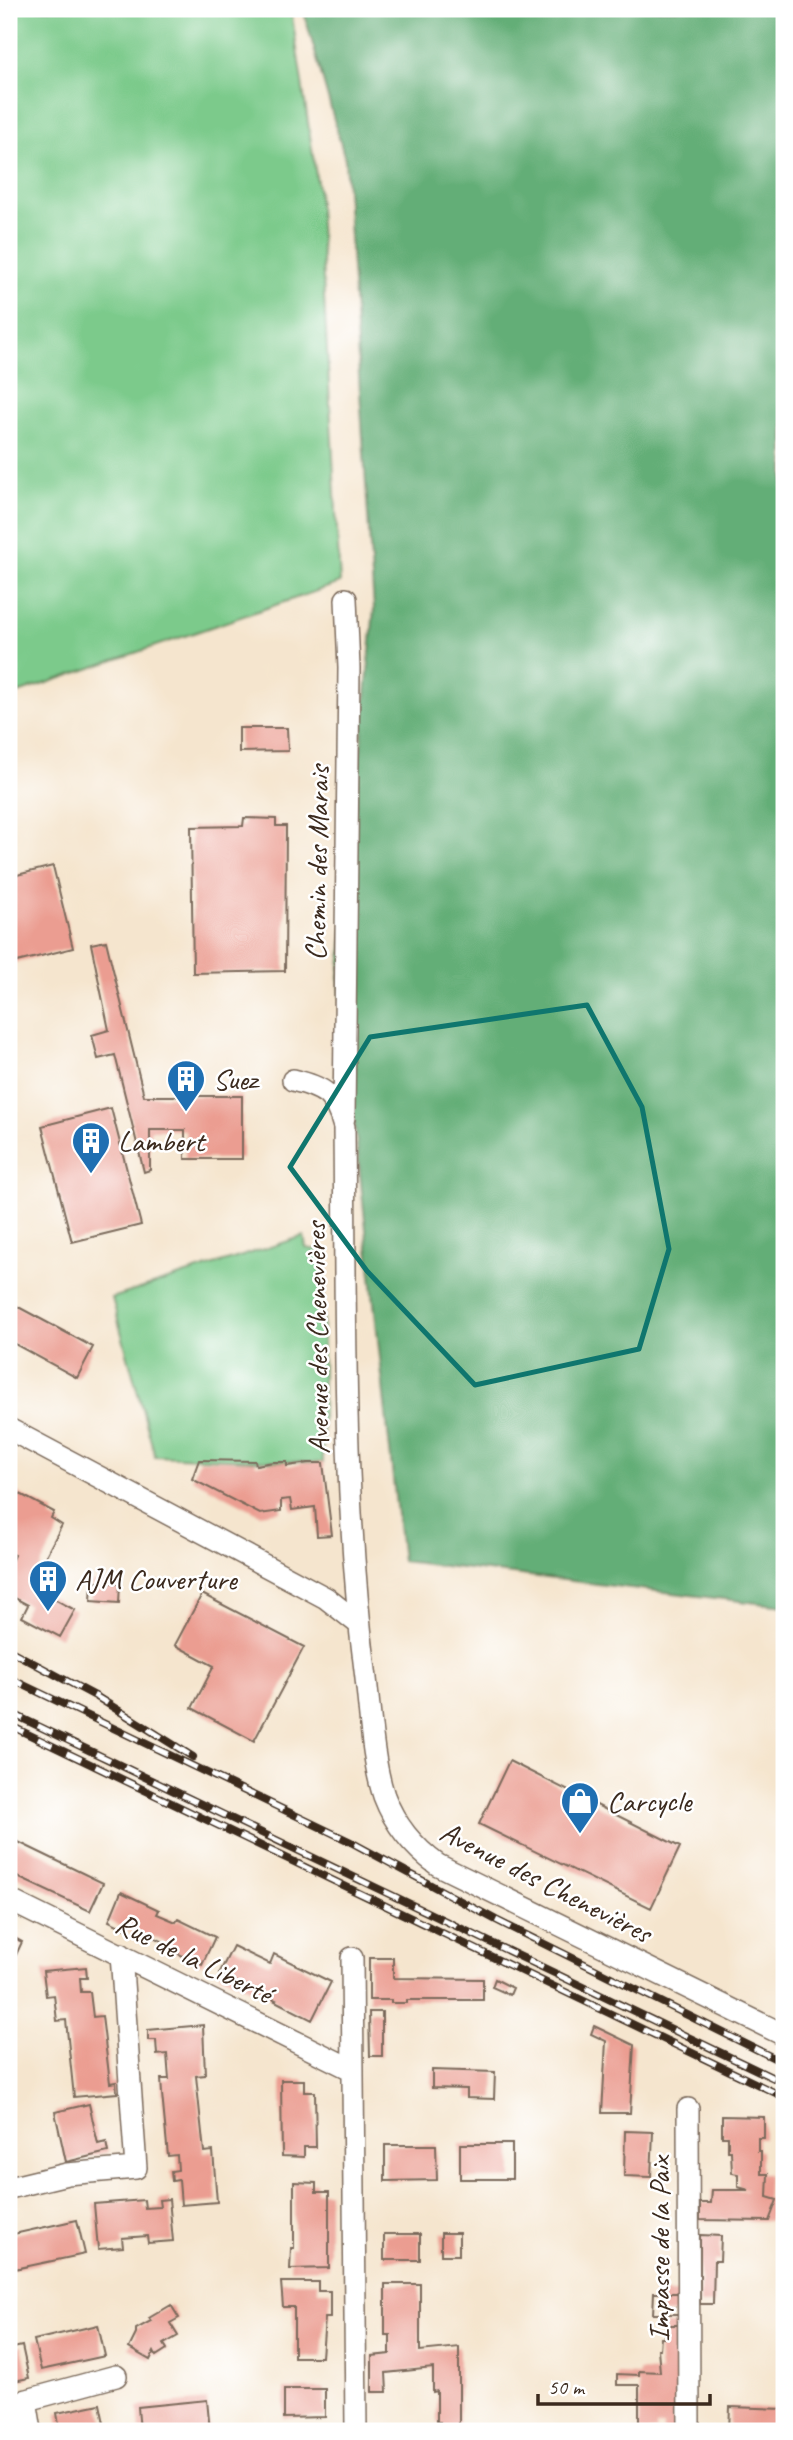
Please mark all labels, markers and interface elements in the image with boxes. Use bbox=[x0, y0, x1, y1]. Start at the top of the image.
street label: Chemin des Marais bbox=[296, 762, 338, 961]
building icon: Suez bbox=[165, 1058, 207, 1113]
place label: Suez bbox=[213, 1060, 261, 1098]
building icon: Lambert bbox=[70, 1120, 112, 1175]
place label: Lambert bbox=[118, 1122, 207, 1160]
street label: Avenue des Chenevières bbox=[296, 1219, 338, 1455]
building icon: AJM Couverture bbox=[27, 1558, 69, 1613]
place label: AJM Couverture bbox=[75, 1560, 239, 1598]
shop icon: Carcycle bbox=[559, 1780, 601, 1835]
place label: Carcycle bbox=[607, 1782, 694, 1820]
street label: Avenue des Chenevières bbox=[434, 1812, 661, 1953]
street label: Rue de la Liberté bbox=[110, 1904, 282, 2014]
street label: Impasse de la Paix bbox=[640, 2154, 678, 2342]
scale bar bbox=[538, 2363, 709, 2407]
text: 50 m bbox=[548, 2374, 586, 2400]

